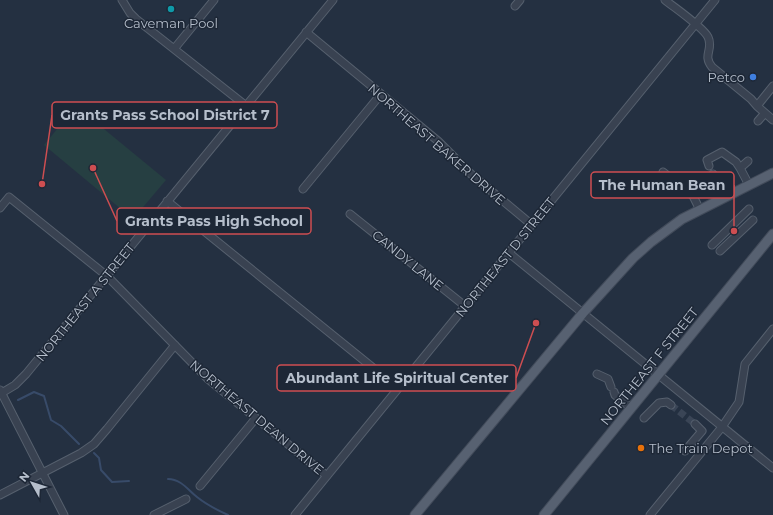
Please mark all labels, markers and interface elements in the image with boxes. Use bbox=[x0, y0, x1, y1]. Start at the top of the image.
marker: Caveman Pool bbox=[166, 4, 176, 14]
place label: Caveman Pool bbox=[124, 15, 218, 31]
place label: Petco bbox=[708, 69, 745, 85]
marker: Petco bbox=[748, 72, 758, 82]
street label: NORTHEAST BAKER DRIVE bbox=[365, 80, 509, 208]
callout: Grants Pass School District 7 bbox=[52, 102, 277, 128]
text: Grants Pass School District 7 bbox=[60, 106, 270, 124]
callout: The Human Bean bbox=[591, 172, 734, 198]
text: The Human Bean bbox=[599, 176, 725, 194]
street label: NORTHEAST D STREET bbox=[452, 194, 559, 320]
callout: Grants Pass High School bbox=[117, 208, 311, 234]
text: Grants Pass High School bbox=[125, 212, 303, 230]
street label: CANDY LANE bbox=[369, 226, 447, 294]
street label: NORTHEAST A STREET bbox=[32, 239, 138, 364]
street label: NORTHEAST F STREET bbox=[597, 304, 702, 428]
street label: NORTHEAST DEAN DRIVE bbox=[187, 356, 327, 478]
callout: Abundant Life Spiritual Center bbox=[277, 365, 516, 391]
text: Abundant Life Spiritual Center bbox=[284, 369, 509, 387]
place label: The Train Depot bbox=[649, 440, 753, 456]
marker: The Train Depot bbox=[636, 443, 646, 453]
north arrow bbox=[12, 463, 52, 503]
text: N bbox=[16, 469, 32, 485]

